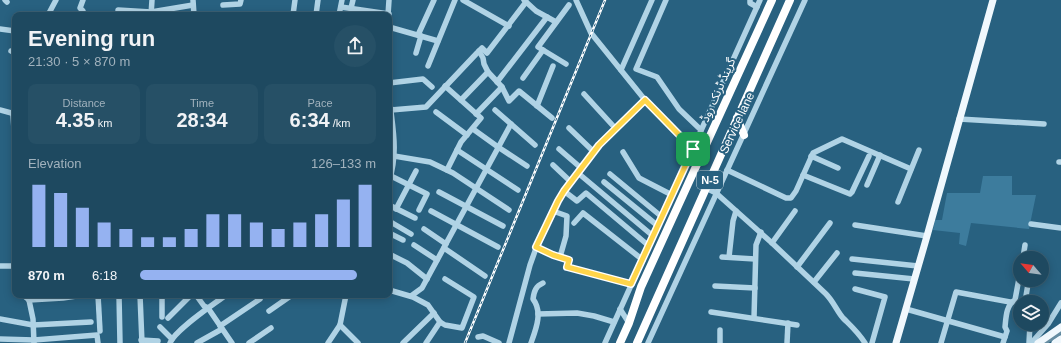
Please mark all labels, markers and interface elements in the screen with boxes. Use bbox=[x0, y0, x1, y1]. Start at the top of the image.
button: share bbox=[334, 25, 376, 67]
text: Evening run bbox=[28, 26, 155, 51]
text: 21:30 · 5 × 870 m bbox=[28, 54, 130, 69]
street label: گرینڈ ٹرنک روڈ bbox=[697, 55, 739, 124]
street label: Service lane bbox=[717, 90, 757, 156]
text: Distance bbox=[63, 97, 105, 109]
text: Time bbox=[190, 97, 214, 109]
text: Pace bbox=[307, 97, 333, 109]
text: 4.35 bbox=[56, 109, 95, 131]
text: 28:34 bbox=[176, 109, 228, 131]
text: 6:34 bbox=[290, 109, 330, 131]
text: km bbox=[95, 117, 112, 129]
text: /km bbox=[330, 117, 350, 129]
pin bbox=[676, 132, 710, 166]
icon: arrive bbox=[682, 138, 704, 160]
text: Elevation bbox=[28, 156, 81, 171]
text: 126–133 m bbox=[311, 156, 376, 171]
road number: N-5 bbox=[697, 171, 723, 189]
north arrow bbox=[1013, 251, 1049, 287]
map controls bbox=[1013, 251, 1049, 331]
text: 870 m bbox=[28, 268, 65, 283]
text: 6:18 bbox=[92, 268, 117, 283]
button: layers bbox=[1013, 295, 1049, 331]

